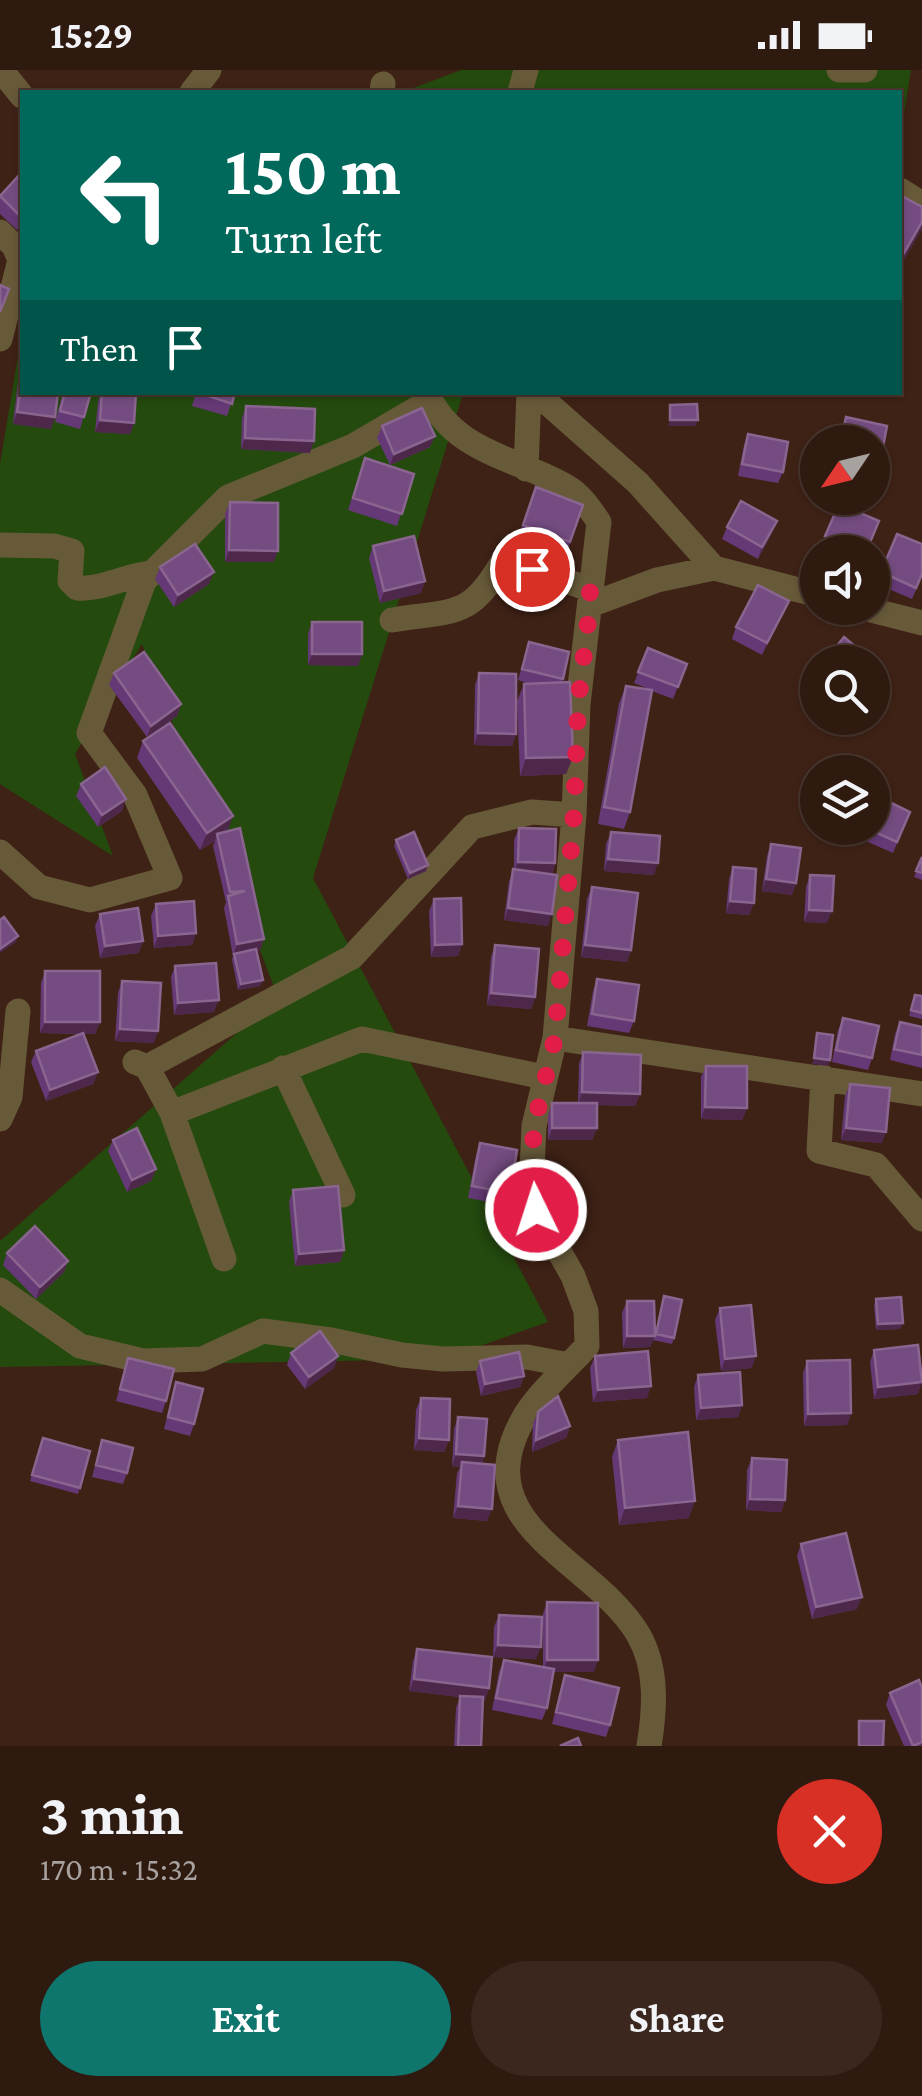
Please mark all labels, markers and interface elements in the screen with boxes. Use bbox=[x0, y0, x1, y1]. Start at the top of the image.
text: 15:29 bbox=[50, 14, 133, 56]
icon: left bbox=[60, 130, 190, 260]
text: 150 m bbox=[225, 131, 401, 209]
text: Turn left bbox=[225, 213, 382, 263]
icon: arrive bbox=[158, 320, 213, 375]
text: Then bbox=[60, 327, 138, 369]
north arrow bbox=[800, 425, 890, 515]
map controls bbox=[800, 425, 890, 845]
pin bbox=[490, 527, 575, 612]
button: sound bbox=[800, 535, 890, 625]
icon: arrive bbox=[505, 542, 560, 597]
button: search bbox=[800, 645, 890, 735]
button: layers bbox=[800, 755, 890, 845]
position arrow bbox=[484, 1158, 588, 1262]
button: close bbox=[777, 1779, 882, 1884]
text: 3 min bbox=[40, 1780, 184, 1847]
text: 170 m · 15:32 bbox=[40, 1851, 198, 1887]
button: Exit bbox=[40, 1961, 451, 2076]
button: Share bbox=[471, 1961, 882, 2076]

